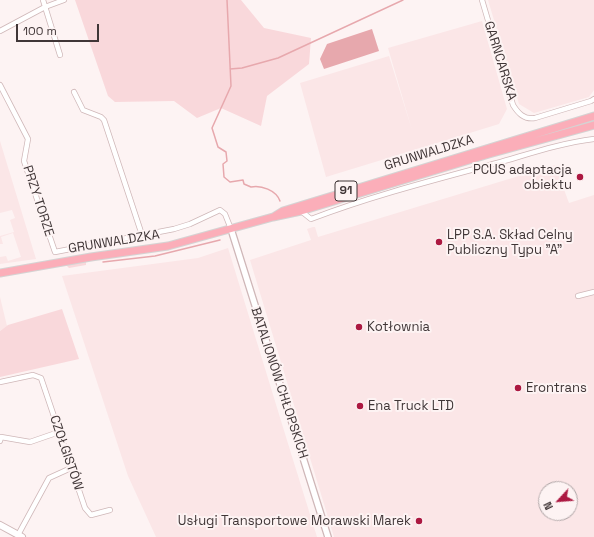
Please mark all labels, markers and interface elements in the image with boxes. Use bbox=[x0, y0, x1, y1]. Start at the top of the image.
scale bar bbox=[18, 16, 101, 42]
street label: GARNCARSKA bbox=[481, 19, 519, 103]
text: 100 m bbox=[23, 23, 57, 39]
street label: GRUNWALDZKA bbox=[383, 132, 475, 174]
place label: PCUS adaptacja obiektu bbox=[473, 162, 572, 193]
street label: PRZY TORZE bbox=[19, 164, 57, 238]
marker: PCUS adaptacja obiektu bbox=[575, 172, 585, 182]
road number: 91 bbox=[335, 181, 357, 201]
street label: GRUNWALDZKA bbox=[67, 227, 161, 257]
place label: LPP S.A. Skład Celny Publiczny Typu "A" bbox=[447, 227, 573, 258]
marker: LPP S.A. Skład Celny Publiczny Typu "A" bbox=[434, 237, 444, 247]
street label: BATALIONÓW CHŁOPSKICH bbox=[247, 305, 311, 461]
place label: Kotłownia bbox=[367, 319, 430, 335]
marker: Kotłownia bbox=[354, 322, 364, 332]
place label: Erontrans bbox=[526, 380, 587, 396]
marker: Erontrans bbox=[513, 383, 523, 393]
place label: Ena Truck LTD bbox=[368, 398, 454, 414]
marker: Ena Truck LTD bbox=[355, 401, 365, 411]
street label: CZOŁGISTÓW bbox=[46, 413, 86, 493]
north arrow bbox=[538, 481, 578, 521]
text: N bbox=[540, 499, 556, 512]
place label: Usługi Transportowe Morawski Marek bbox=[178, 513, 411, 529]
marker: Usługi Transportowe Morawski Marek bbox=[414, 516, 424, 526]

